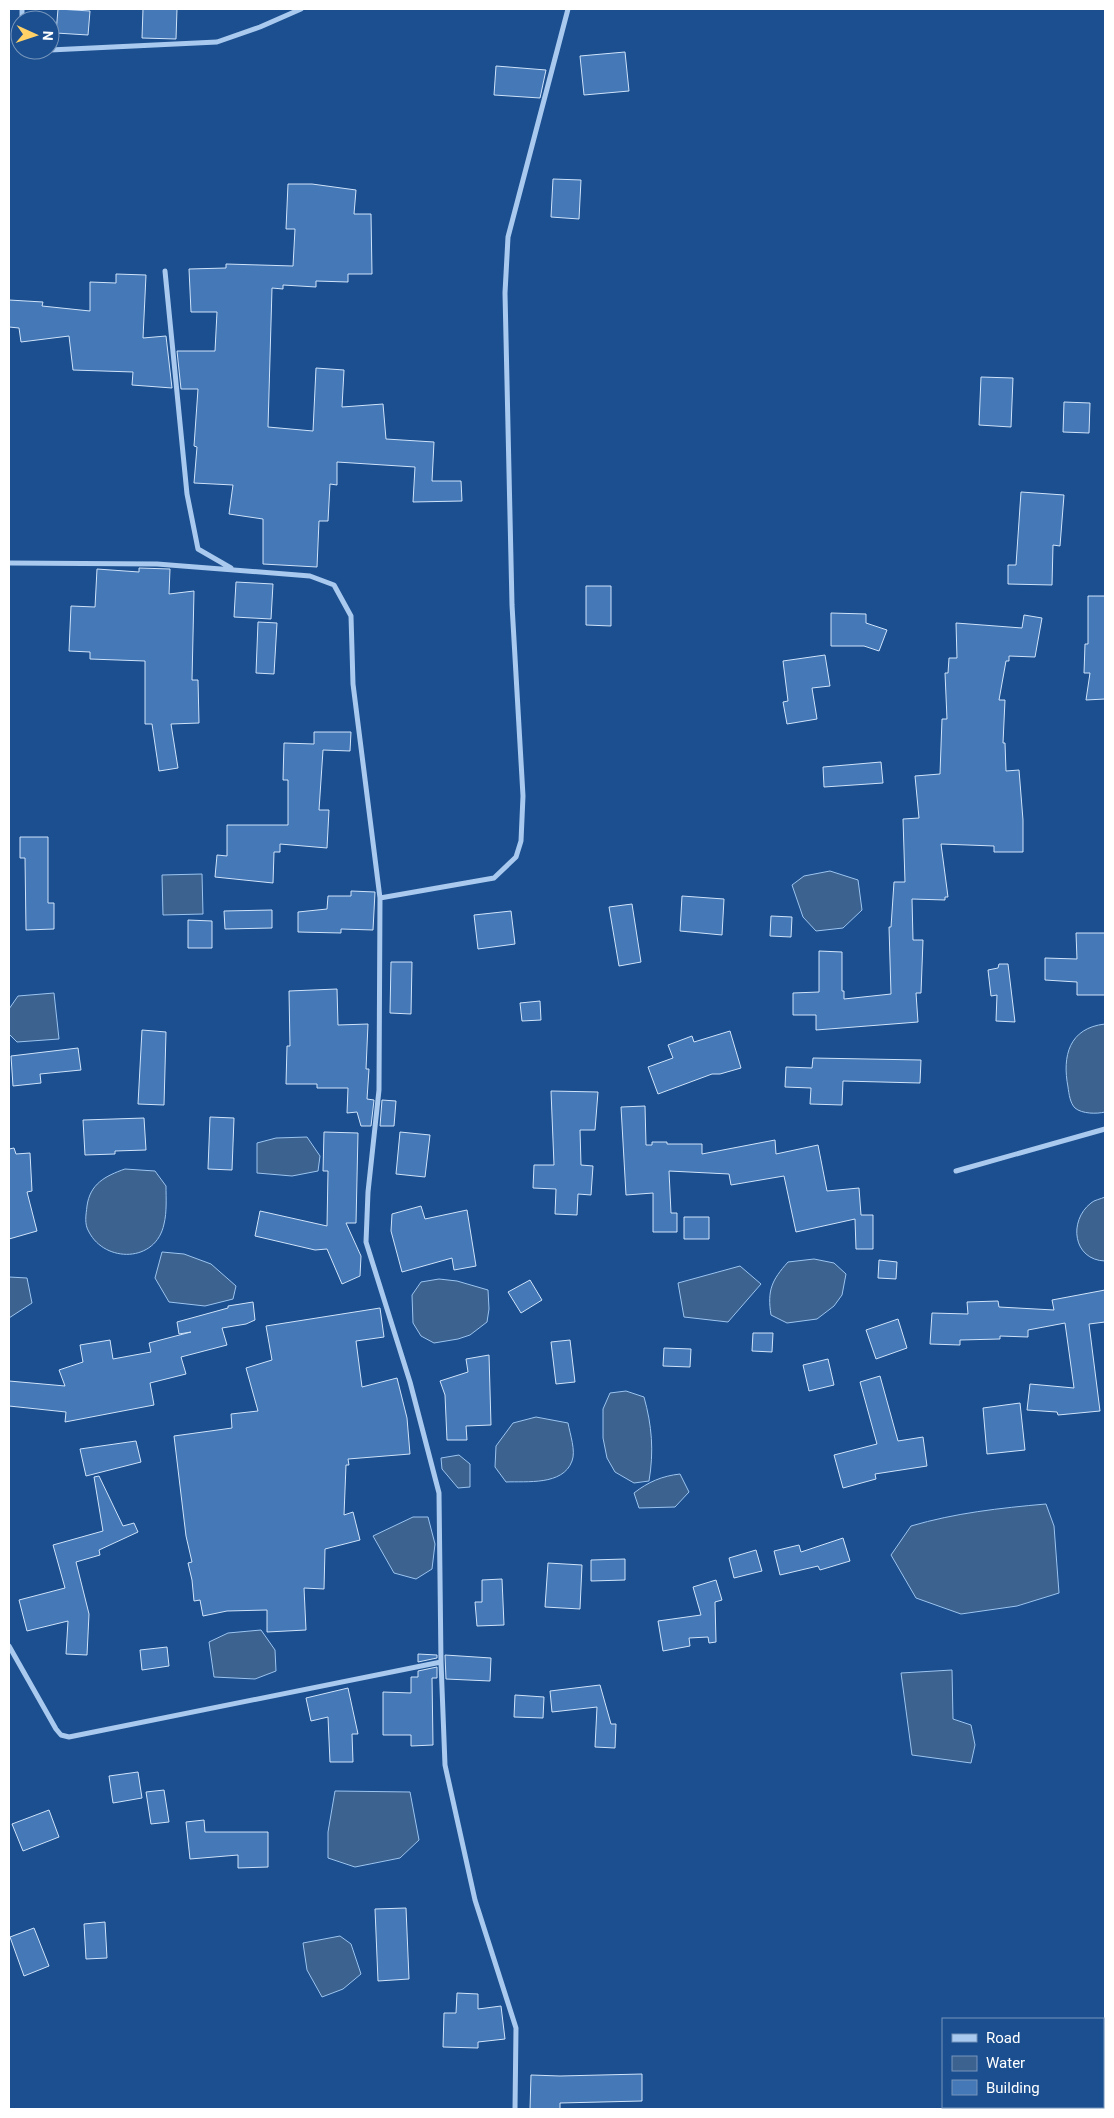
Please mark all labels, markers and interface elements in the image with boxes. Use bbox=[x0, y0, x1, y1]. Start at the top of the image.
north arrow bbox=[10, 10, 60, 60]
text: N bbox=[40, 30, 56, 41]
legend bbox=[942, 2018, 1104, 2108]
text: Road bbox=[986, 2029, 1020, 2047]
text: Water bbox=[986, 2054, 1025, 2072]
text: Building bbox=[986, 2079, 1040, 2097]

